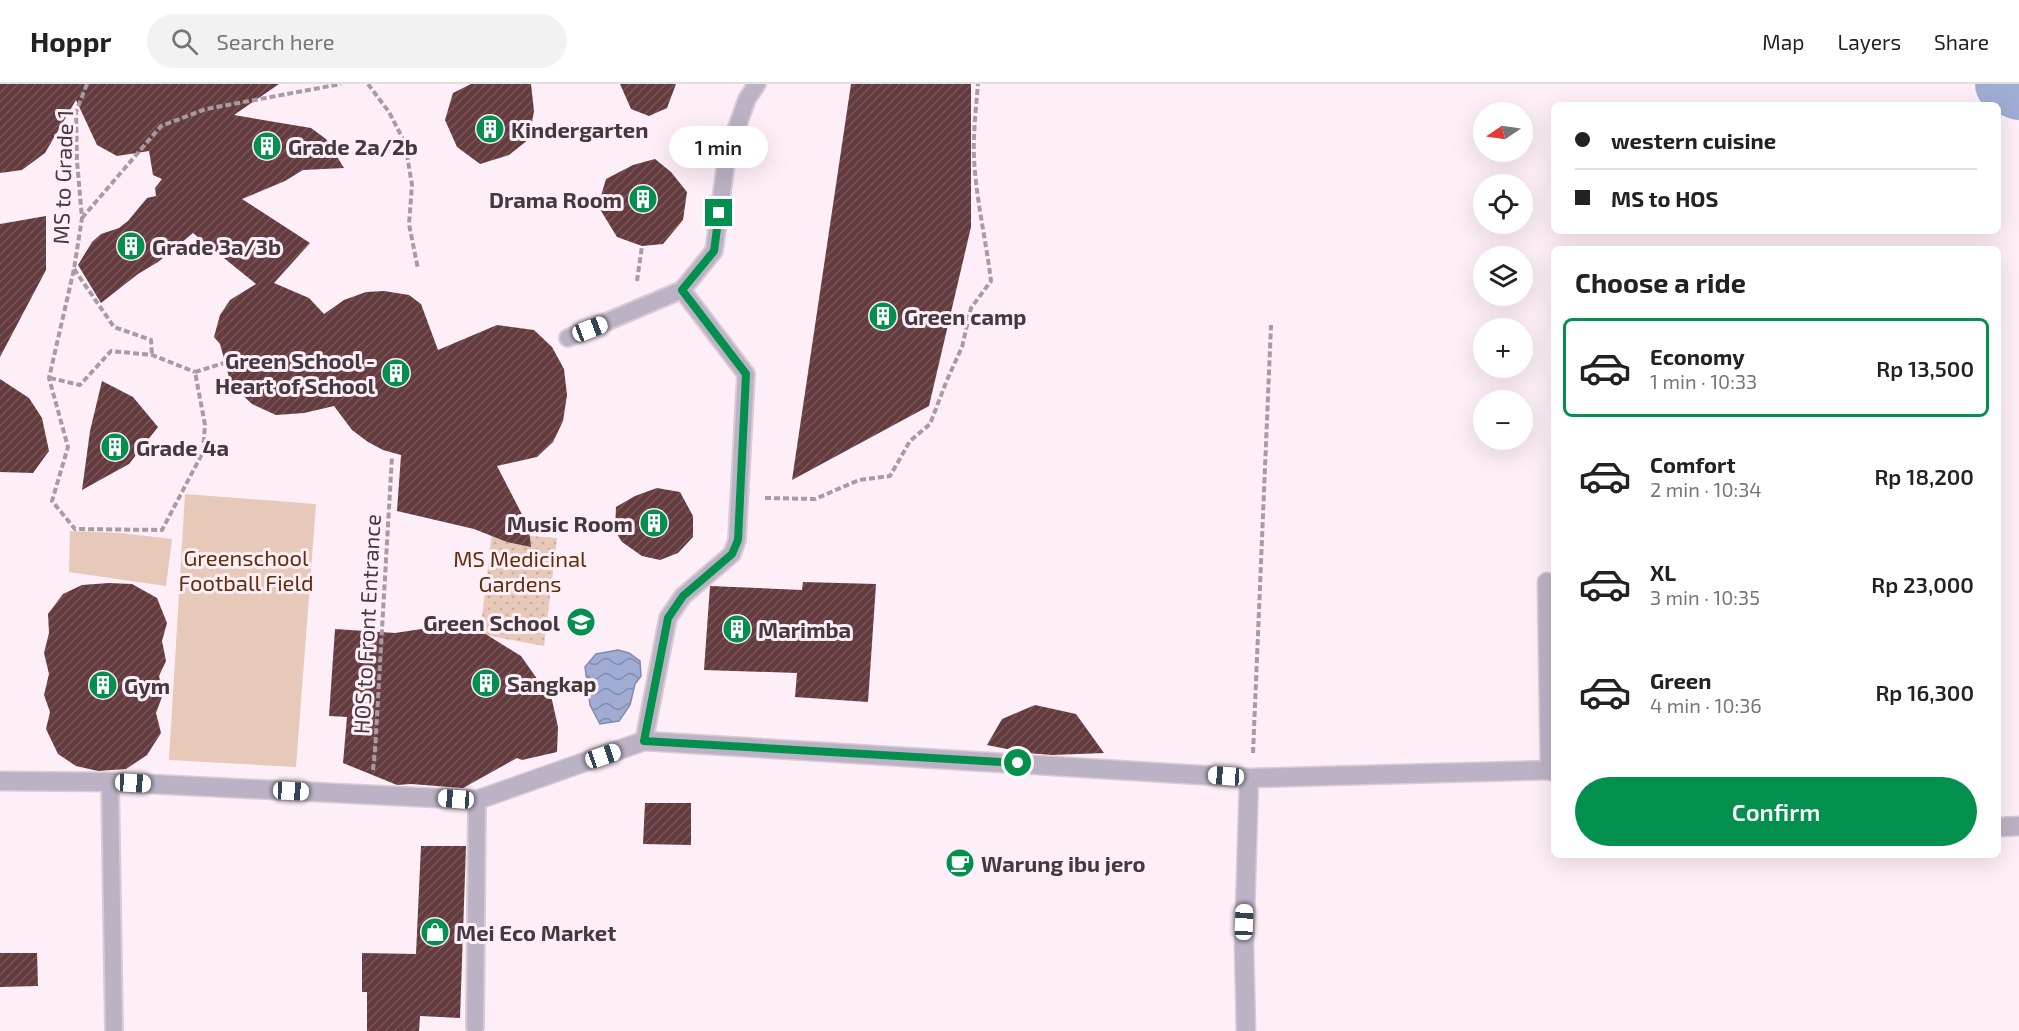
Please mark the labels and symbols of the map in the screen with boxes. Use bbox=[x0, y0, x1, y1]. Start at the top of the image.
north arrow bbox=[1473, 102, 1533, 162]
street label: MS to Grade 1 bbox=[47, 109, 77, 245]
building icon: Kindergarten bbox=[474, 113, 506, 145]
place label: Kindergarten bbox=[511, 116, 648, 142]
callout: 1 min bbox=[670, 126, 768, 168]
building icon: Grade 2a/2b bbox=[251, 130, 283, 162]
place label: Grade 2a/2b bbox=[288, 133, 418, 159]
building icon: Drama Room bbox=[627, 183, 659, 215]
place label: Drama Room bbox=[489, 186, 622, 212]
route end bbox=[705, 199, 732, 226]
building icon: Grade 3a/3b bbox=[115, 230, 147, 262]
place label: Grade 3a/3b bbox=[152, 233, 281, 259]
building icon: Green camp bbox=[867, 300, 899, 332]
place label: Green camp bbox=[904, 303, 1027, 329]
car bbox=[570, 314, 610, 344]
place label: Green School - Heart of School bbox=[215, 347, 376, 398]
building icon: Green School - Heart of School bbox=[380, 357, 412, 389]
building icon: Grade 4a bbox=[99, 431, 131, 463]
place label: Grade 4a bbox=[136, 434, 229, 460]
building icon: Music Room bbox=[638, 507, 670, 539]
place label: Music Room bbox=[507, 510, 633, 536]
street label: HOS to Front Entrance bbox=[347, 513, 385, 735]
park label: Greenschool Football Field bbox=[178, 544, 314, 595]
park label: MS Medicinal Gardens bbox=[453, 545, 587, 596]
school or university icon: Green School bbox=[565, 606, 597, 638]
place label: Green School bbox=[423, 609, 561, 635]
building icon: Marimba bbox=[721, 613, 753, 645]
place label: Marimba bbox=[758, 616, 851, 642]
building icon: Sangkap bbox=[470, 667, 502, 699]
building icon: Gym bbox=[87, 669, 119, 701]
place label: Sangkap bbox=[507, 670, 596, 696]
place label: Gym bbox=[124, 672, 170, 699]
car bbox=[583, 742, 623, 770]
route start bbox=[1004, 749, 1031, 776]
car bbox=[1207, 766, 1245, 786]
car bbox=[115, 773, 151, 793]
car bbox=[273, 781, 309, 801]
car bbox=[437, 789, 475, 809]
cafe icon: Warung ibu jero bbox=[944, 847, 976, 879]
place label: Warung ibu jero bbox=[981, 850, 1146, 876]
car bbox=[1234, 904, 1254, 940]
shop icon: Mei Eco Market bbox=[419, 916, 451, 948]
place label: Mei Eco Market bbox=[456, 919, 616, 945]

